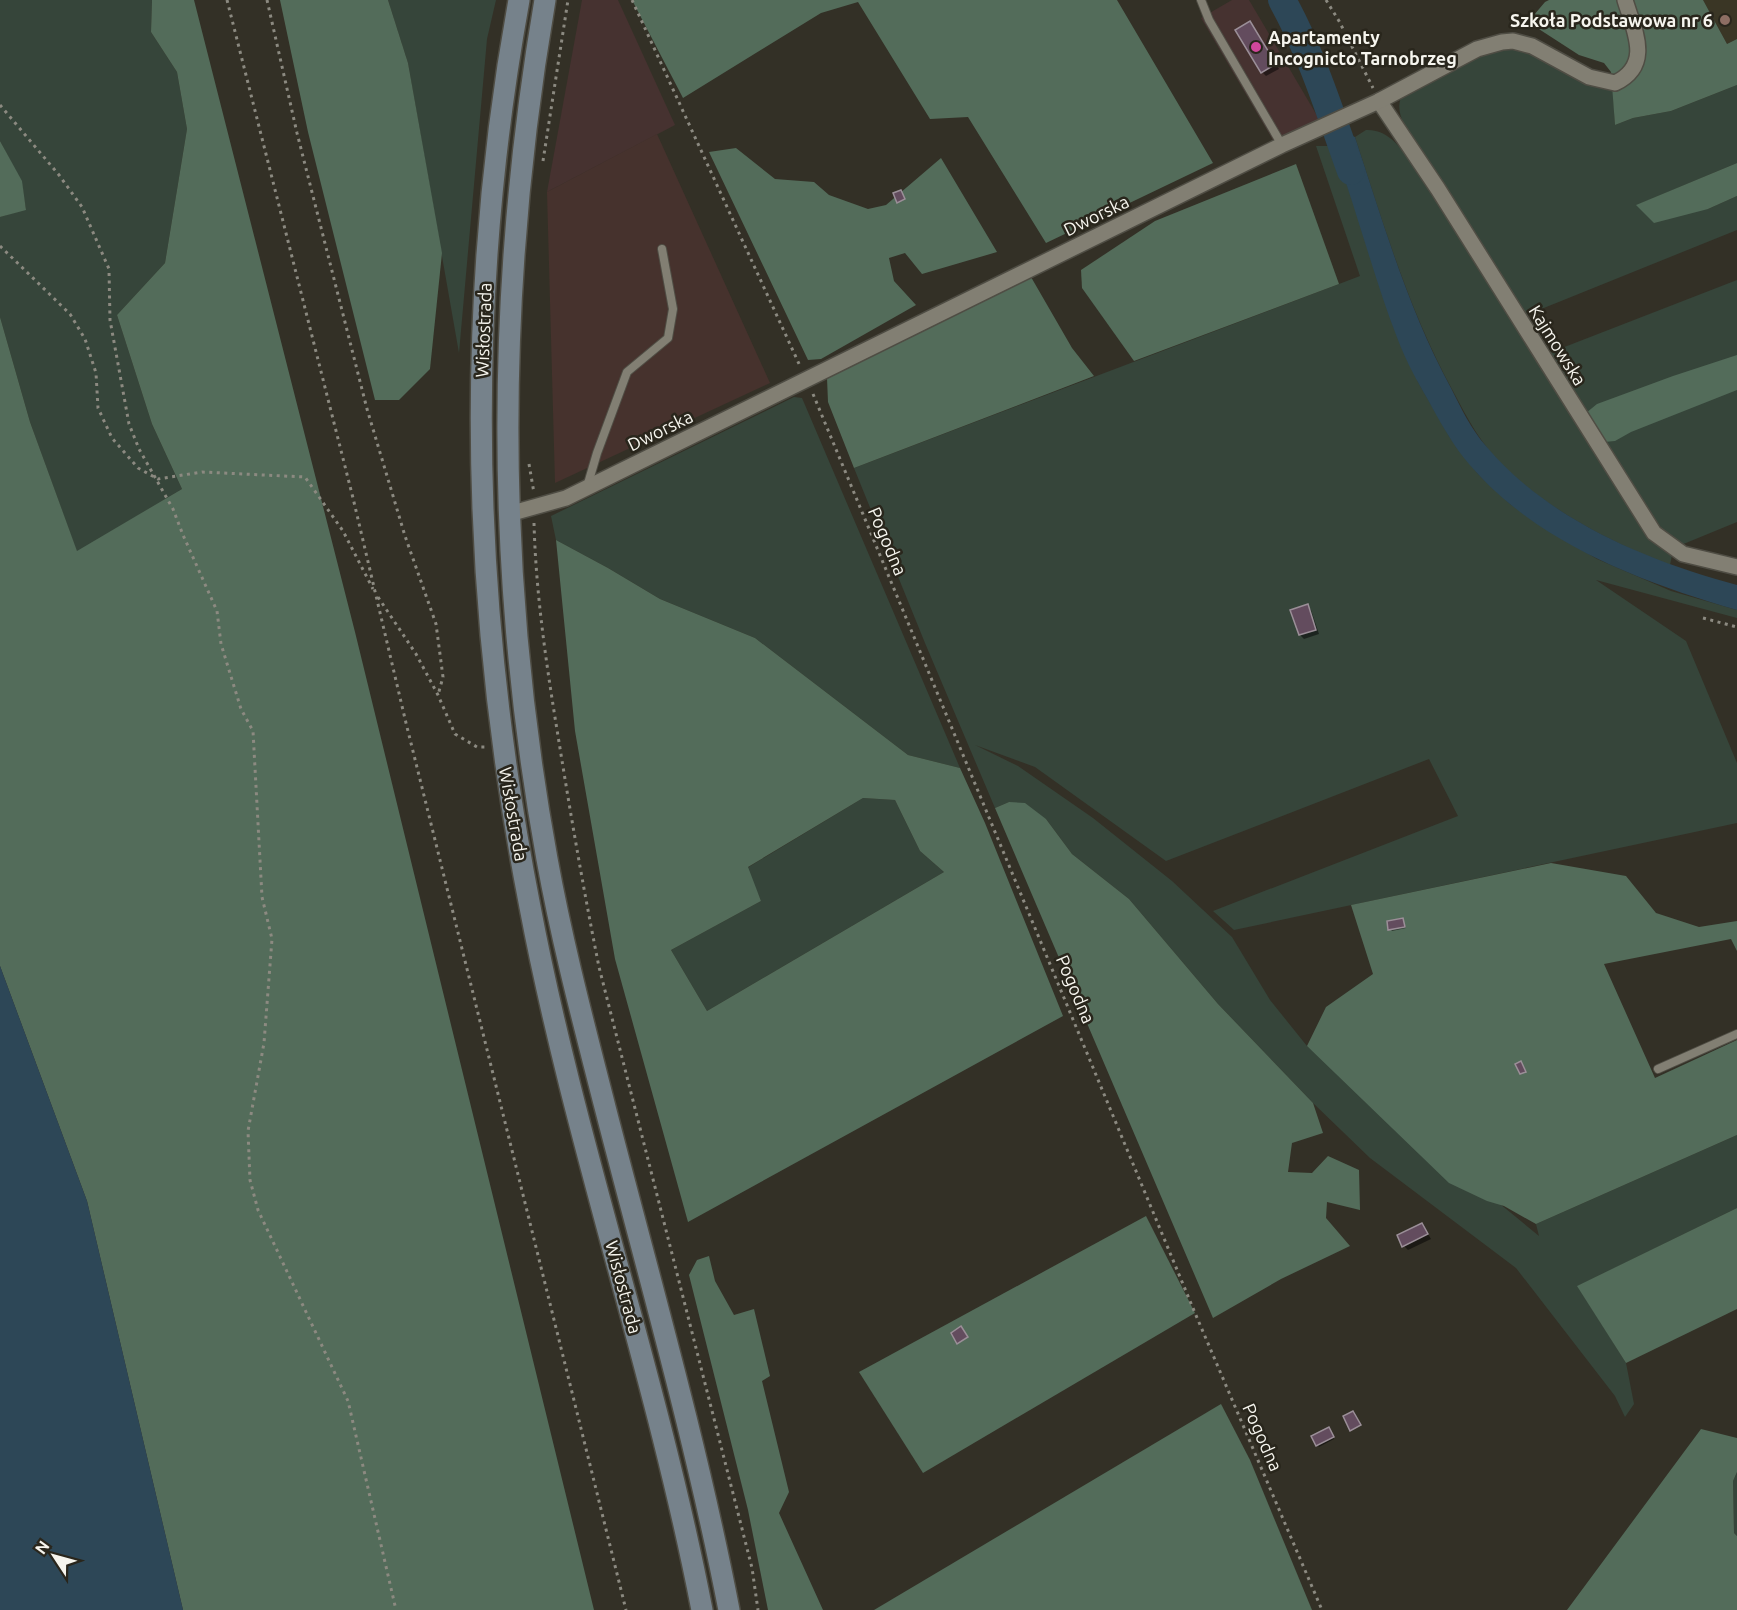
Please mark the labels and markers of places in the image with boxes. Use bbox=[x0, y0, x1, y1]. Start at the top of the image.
place label: Szkoła Podstawowa nr 6 bbox=[1510, 10, 1713, 30]
marker: Szkoła Podstawowa nr 6 bbox=[1718, 13, 1732, 27]
place label: Apartamenty Incognicto Tarnobrzeg bbox=[1268, 27, 1457, 68]
marker: Apartamenty Incognicto Tarnobrzeg bbox=[1249, 40, 1263, 54]

